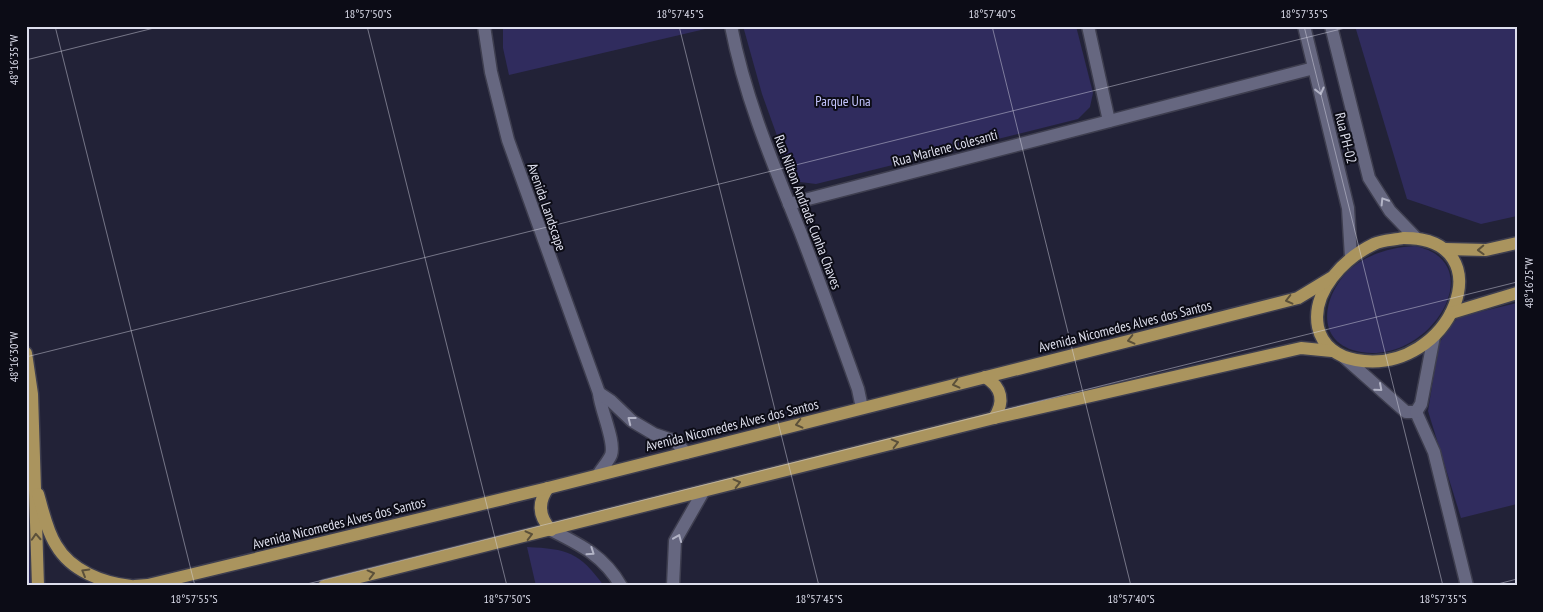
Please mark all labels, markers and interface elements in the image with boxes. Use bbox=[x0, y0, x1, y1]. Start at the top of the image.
text: 18°57'50"S bbox=[344, 6, 392, 21]
text: 18°57'45"S bbox=[656, 6, 704, 21]
text: 18°57'40"S bbox=[968, 6, 1016, 21]
text: 18°57'35"S bbox=[1280, 6, 1328, 21]
text: 48°16'35"W bbox=[6, 35, 21, 85]
one-way arrow bbox=[1314, 86, 1325, 95]
park label: Parque Una bbox=[815, 92, 871, 110]
street label: Rua PH-02 bbox=[1331, 111, 1361, 165]
street label: Rua Marlene Colesanti bbox=[890, 125, 1000, 171]
street label: Rua Nilton Andrade Cunha Chaves bbox=[770, 132, 846, 292]
street label: Avenida Landscape bbox=[524, 161, 571, 254]
one-way arrow bbox=[1381, 198, 1390, 207]
one-way arrow bbox=[1477, 244, 1485, 255]
text: 48°16'25"W bbox=[1521, 258, 1536, 308]
one-way arrow bbox=[1285, 295, 1293, 305]
street label: Avenida Nicomedes Alves dos Santos bbox=[1037, 296, 1214, 356]
text: 48°16'30"W bbox=[6, 332, 21, 382]
one-way arrow bbox=[1126, 334, 1135, 345]
one-way arrow bbox=[952, 378, 961, 389]
one-way arrow bbox=[1374, 383, 1383, 392]
street label: Avenida Nicomedes Alves dos Santos bbox=[644, 395, 821, 455]
one-way arrow bbox=[628, 417, 637, 425]
one-way arrow bbox=[794, 418, 803, 429]
one-way arrow bbox=[890, 438, 899, 449]
one-way arrow bbox=[733, 478, 742, 489]
street label: Avenida Nicomedes Alves dos Santos bbox=[251, 493, 428, 553]
one-way arrow bbox=[524, 530, 533, 541]
one-way arrow bbox=[30, 533, 41, 541]
one-way arrow bbox=[672, 534, 682, 543]
one-way arrow bbox=[585, 546, 595, 555]
one-way arrow bbox=[81, 568, 90, 578]
one-way arrow bbox=[367, 569, 376, 580]
text: 18°57'55"S bbox=[170, 591, 218, 606]
text: 18°57'50"S bbox=[483, 591, 531, 606]
text: 18°57'45"S bbox=[795, 591, 843, 606]
text: 18°57'40"S bbox=[1107, 591, 1155, 606]
text: 18°57'35"S bbox=[1419, 591, 1467, 606]

